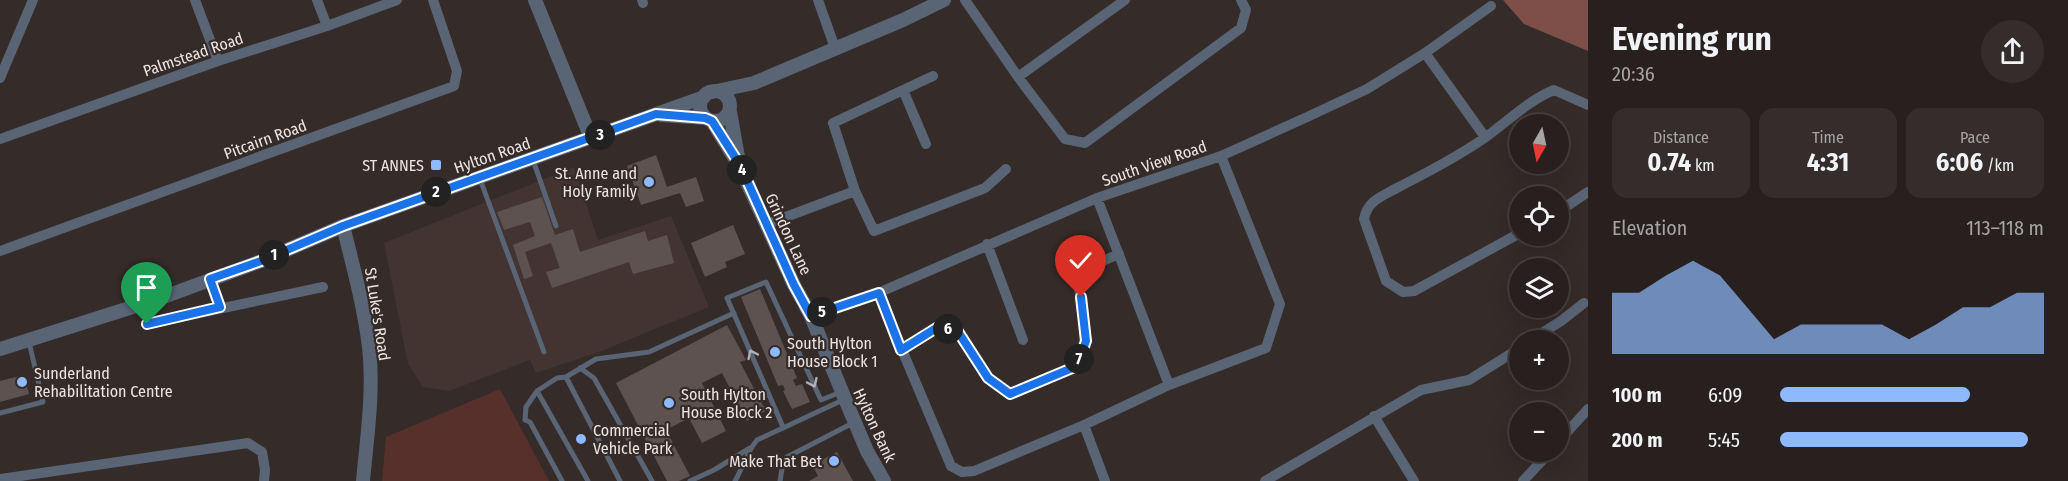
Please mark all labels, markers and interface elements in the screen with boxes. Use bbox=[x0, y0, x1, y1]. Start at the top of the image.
text: Evening run bbox=[1612, 19, 1772, 59]
button: share bbox=[1981, 20, 2044, 83]
street label: Palmstead Road bbox=[141, 28, 246, 80]
text: 20:36 bbox=[1612, 62, 1655, 86]
north arrow bbox=[1509, 114, 1569, 174]
map controls bbox=[1509, 114, 1569, 462]
street label: Pitcairn Road bbox=[221, 116, 309, 163]
pin: 3 bbox=[585, 120, 615, 150]
text: 3 bbox=[596, 125, 604, 144]
text: Distance bbox=[1653, 128, 1709, 147]
text: Time bbox=[1812, 128, 1844, 147]
text: Pace bbox=[1960, 128, 1990, 147]
street label: Hylton Road bbox=[451, 133, 533, 177]
street label: South View Road bbox=[1099, 137, 1209, 190]
text: 0.74 bbox=[1647, 147, 1691, 178]
text: 4:31 bbox=[1807, 147, 1849, 178]
text: 6:06 bbox=[1936, 147, 1983, 178]
pin: 4 bbox=[727, 155, 757, 185]
place label: ST ANNES bbox=[362, 156, 424, 175]
text: km bbox=[1691, 156, 1715, 175]
text: /km bbox=[1983, 156, 2014, 175]
marker: ST ANNES bbox=[429, 158, 443, 172]
text: 4 bbox=[738, 160, 746, 179]
place label: St. Anne and Holy Family bbox=[555, 164, 638, 201]
marker: St. Anne and Holy Family bbox=[642, 175, 656, 189]
pin: 2 bbox=[421, 177, 451, 207]
text: 2 bbox=[432, 182, 440, 201]
button: locate bbox=[1509, 186, 1569, 246]
street label: Grindon Lane bbox=[761, 191, 816, 278]
text: Elevation bbox=[1612, 216, 1687, 240]
text: 113–118 m bbox=[1966, 216, 2044, 240]
pin bbox=[1055, 235, 1106, 297]
pin: 1 bbox=[259, 240, 289, 270]
icon: check bbox=[1064, 244, 1097, 277]
text: 1 bbox=[271, 245, 277, 264]
button: layers bbox=[1509, 258, 1569, 318]
pin bbox=[121, 262, 172, 324]
street label: St Luke's Road bbox=[361, 266, 394, 362]
icon: arrive bbox=[130, 271, 163, 304]
pin: 5 bbox=[807, 297, 837, 327]
text: 5 bbox=[818, 302, 826, 321]
pin: 6 bbox=[933, 314, 963, 344]
text: 6 bbox=[944, 319, 952, 338]
button: + bbox=[1509, 330, 1569, 390]
place label: South Hylton House Block 1 bbox=[787, 334, 878, 371]
pin: 7 bbox=[1064, 344, 1094, 374]
marker: South Hylton House Block 1 bbox=[768, 345, 782, 359]
one-way arrow bbox=[748, 349, 760, 360]
text: 7 bbox=[1076, 349, 1082, 368]
place label: Sunderland Rehabilitation Centre bbox=[34, 364, 173, 401]
marker: Sunderland Rehabilitation Centre bbox=[15, 375, 29, 389]
one-way arrow bbox=[806, 377, 818, 388]
text: 100 m bbox=[1612, 383, 1662, 407]
text: 6:09 bbox=[1708, 383, 1742, 407]
place label: South Hylton House Block 2 bbox=[681, 385, 772, 422]
street label: Hylton Bank bbox=[849, 385, 900, 466]
marker: South Hylton House Block 2 bbox=[662, 396, 676, 410]
button: − bbox=[1509, 402, 1569, 462]
place label: Commercial Vehicle Park bbox=[593, 421, 673, 458]
text: 200 m bbox=[1612, 428, 1663, 452]
text: 5:45 bbox=[1708, 428, 1740, 452]
marker: Commercial Vehicle Park bbox=[574, 432, 588, 446]
place label: Make That Bet bbox=[729, 452, 823, 471]
marker: Make That Bet bbox=[827, 454, 841, 468]

